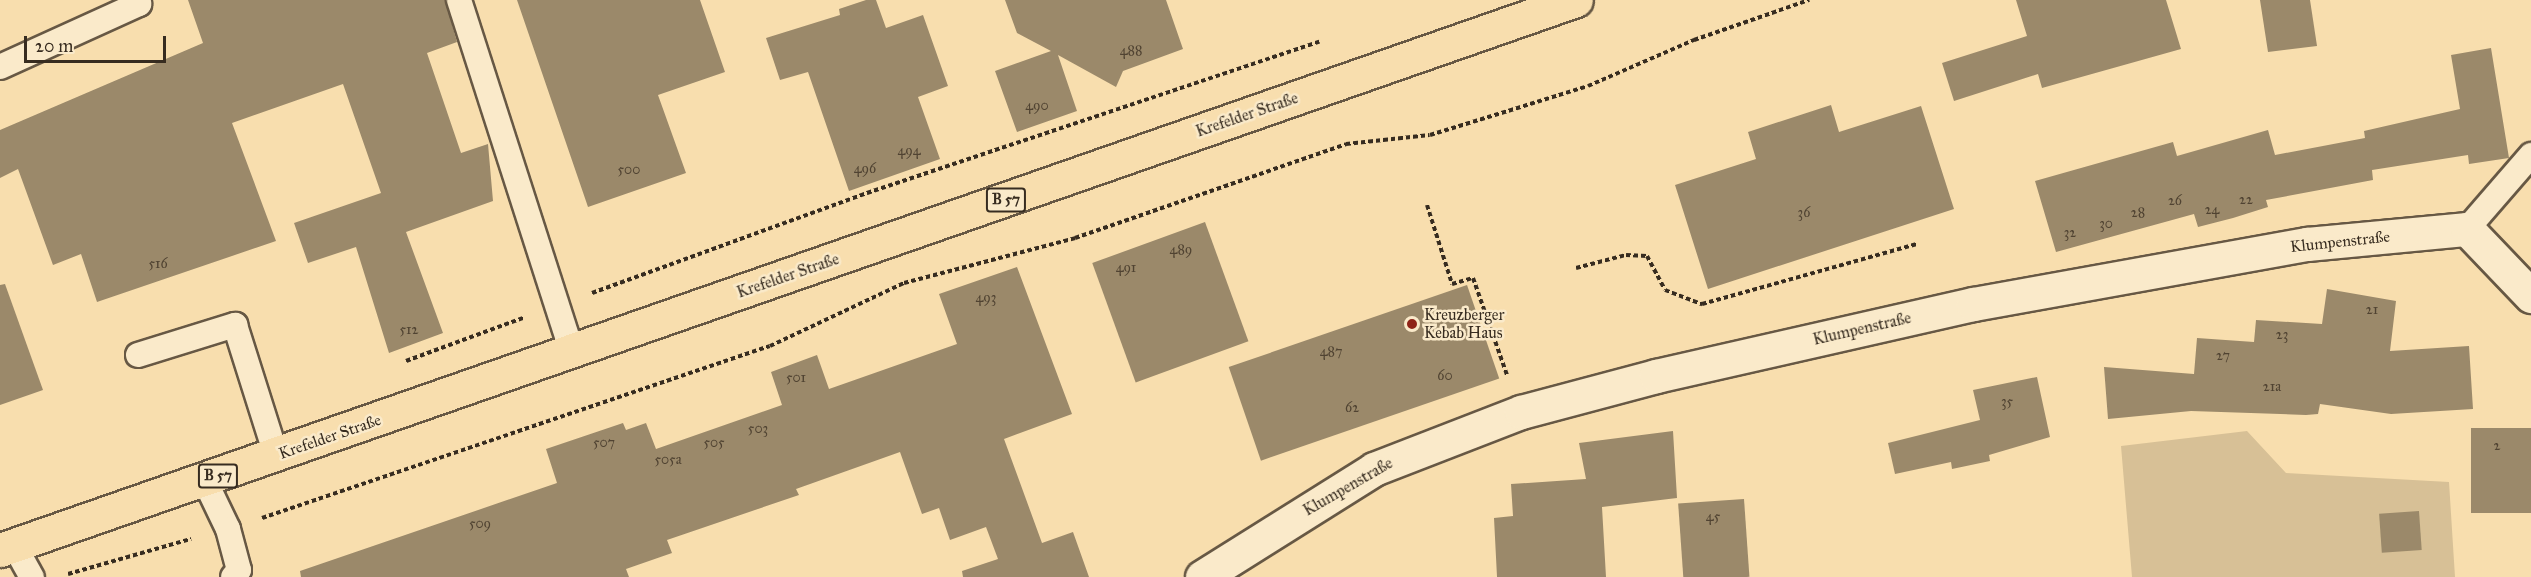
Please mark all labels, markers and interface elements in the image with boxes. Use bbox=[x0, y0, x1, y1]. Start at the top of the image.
scale bar bbox=[27, 24, 170, 62]
text: 20 m bbox=[35, 35, 73, 57]
house number: 488 bbox=[1120, 43, 1142, 59]
street label: Krefelder Straße bbox=[1193, 89, 1301, 141]
house number: 490 bbox=[1025, 98, 1049, 114]
house number: 494 bbox=[897, 143, 921, 159]
house number: 496 bbox=[854, 161, 876, 177]
house number: 500 bbox=[618, 162, 640, 178]
road number: B 57 bbox=[985, 188, 1027, 212]
house number: 22 bbox=[2239, 192, 2253, 208]
house number: 26 bbox=[2168, 193, 2182, 209]
house number: 24 bbox=[2205, 202, 2219, 218]
house number: 36 bbox=[1798, 205, 1810, 221]
house number: 28 bbox=[2131, 205, 2145, 221]
house number: 30 bbox=[2099, 216, 2113, 232]
house number: 32 bbox=[2064, 225, 2076, 241]
street label: Klumpenstraße bbox=[2289, 227, 2391, 257]
house number: 489 bbox=[1170, 242, 1192, 258]
street label: Krefelder Straße bbox=[734, 250, 842, 302]
house number: 516 bbox=[148, 256, 168, 272]
house number: 491 bbox=[1116, 260, 1136, 276]
house number: 493 bbox=[976, 290, 996, 306]
house number: 21 bbox=[2366, 302, 2378, 318]
place label: Kreuzberger Kebab Haus bbox=[1424, 305, 1504, 343]
street label: Klumpenstraße bbox=[1811, 308, 1913, 350]
marker: Kreuzberger Kebab Haus bbox=[1405, 317, 1419, 331]
house number: 512 bbox=[400, 322, 418, 338]
house number: 23 bbox=[2276, 327, 2288, 343]
house number: 487 bbox=[1320, 344, 1342, 360]
house number: 27 bbox=[2216, 348, 2230, 364]
house number: 60 bbox=[1437, 368, 1453, 384]
house number: 501 bbox=[786, 370, 806, 386]
house number: 21a bbox=[2263, 379, 2281, 395]
house number: 35 bbox=[2001, 394, 2013, 410]
house number: 62 bbox=[1345, 400, 1359, 416]
street label: Krefelder Straße bbox=[276, 411, 384, 463]
house number: 503 bbox=[748, 421, 768, 437]
house number: 507 bbox=[593, 435, 615, 451]
house number: 505 bbox=[703, 435, 725, 451]
house number: 2 bbox=[2494, 438, 2500, 454]
house number: 505a bbox=[654, 452, 682, 468]
street label: Klumpenstraße bbox=[1300, 454, 1396, 520]
road number: B 57 bbox=[197, 464, 239, 488]
house number: 45 bbox=[1706, 509, 1720, 525]
house number: 509 bbox=[469, 516, 491, 532]

